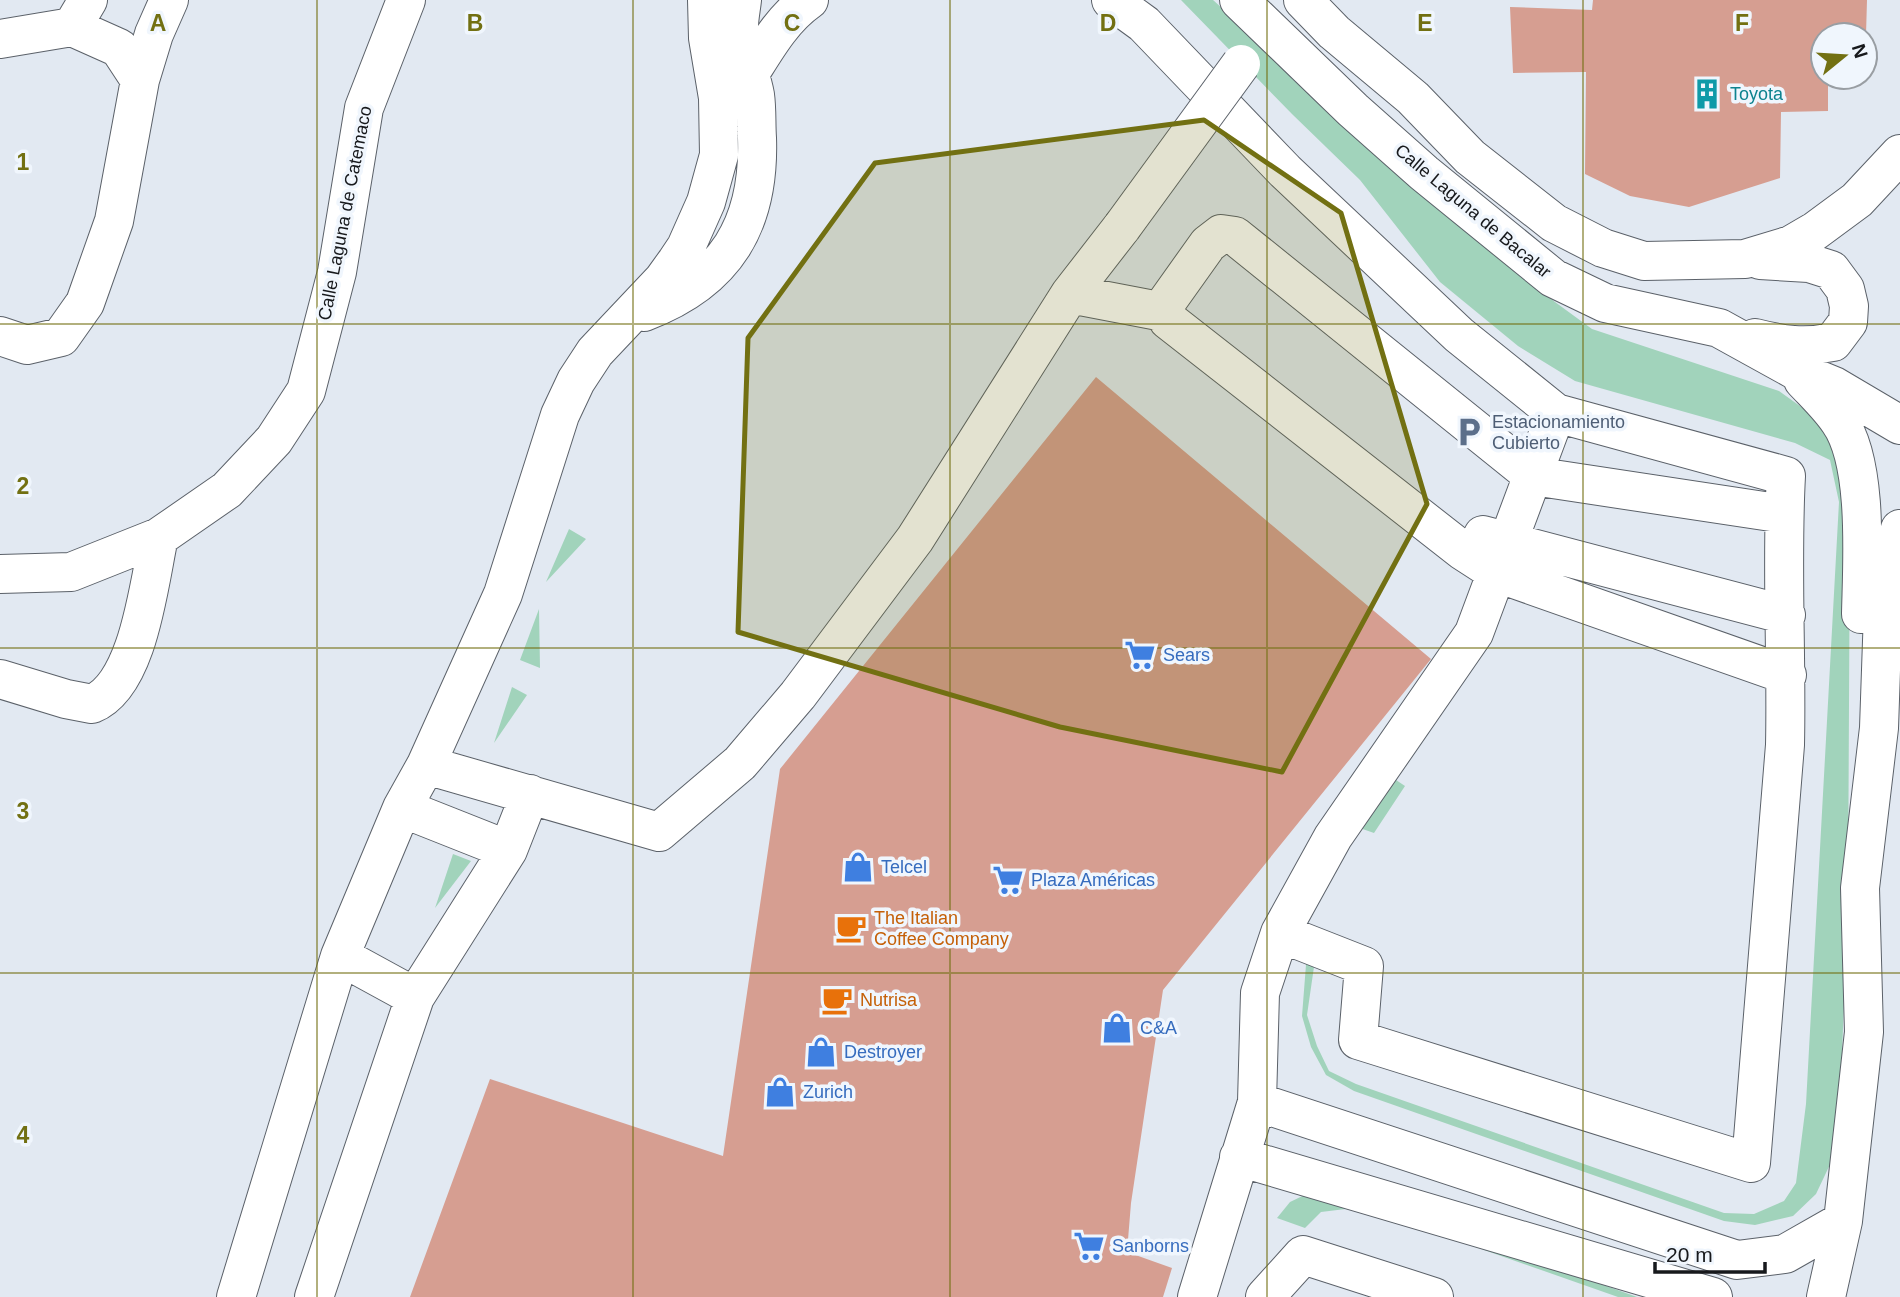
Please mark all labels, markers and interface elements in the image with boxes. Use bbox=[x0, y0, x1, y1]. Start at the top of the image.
text: A bbox=[150, 10, 166, 36]
text: B bbox=[467, 10, 483, 36]
text: C bbox=[784, 10, 800, 36]
text: D bbox=[1100, 10, 1116, 36]
text: E bbox=[1417, 10, 1433, 36]
text: F bbox=[1735, 10, 1749, 36]
north arrow bbox=[1809, 21, 1879, 91]
text: N bbox=[1848, 41, 1872, 61]
building icon: Toyota bbox=[1690, 77, 1724, 111]
place label: Toyota bbox=[1730, 84, 1784, 104]
street label: Calle Laguna de Catemaco bbox=[314, 104, 376, 322]
street label: Calle Laguna de Bacalar bbox=[1391, 140, 1555, 282]
text: 1 bbox=[17, 149, 30, 175]
place label: Estacionamiento Cubierto bbox=[1492, 412, 1625, 453]
parking icon: Estacionamiento Cubierto bbox=[1452, 415, 1486, 449]
text: 2 bbox=[17, 473, 29, 499]
supermarket icon: Sears bbox=[1123, 638, 1157, 672]
place label: Sears bbox=[1163, 645, 1210, 665]
text: 3 bbox=[17, 798, 29, 824]
shop icon: Telcel bbox=[841, 850, 875, 884]
place label: Telcel bbox=[881, 857, 927, 877]
supermarket icon: Plaza Américas bbox=[991, 863, 1025, 897]
place label: Plaza Américas bbox=[1031, 870, 1155, 890]
place label: The Italian Coffee Company bbox=[874, 908, 1009, 949]
cafe icon: The Italian Coffee Company bbox=[834, 911, 868, 945]
cafe icon: Nutrisa bbox=[820, 983, 854, 1017]
place label: Nutrisa bbox=[860, 990, 918, 1010]
shop icon: C&A bbox=[1100, 1011, 1134, 1045]
place label: C&A bbox=[1140, 1018, 1177, 1038]
shop icon: Destroyer bbox=[804, 1035, 838, 1069]
place label: Destroyer bbox=[844, 1042, 922, 1062]
shop icon: Zurich bbox=[763, 1075, 797, 1109]
place label: Zurich bbox=[803, 1082, 853, 1102]
text: 4 bbox=[17, 1122, 30, 1148]
supermarket icon: Sanborns bbox=[1072, 1229, 1106, 1263]
scale bar bbox=[1655, 1230, 1765, 1274]
place label: Sanborns bbox=[1112, 1236, 1189, 1256]
text: 20 m bbox=[1666, 1243, 1713, 1266]

